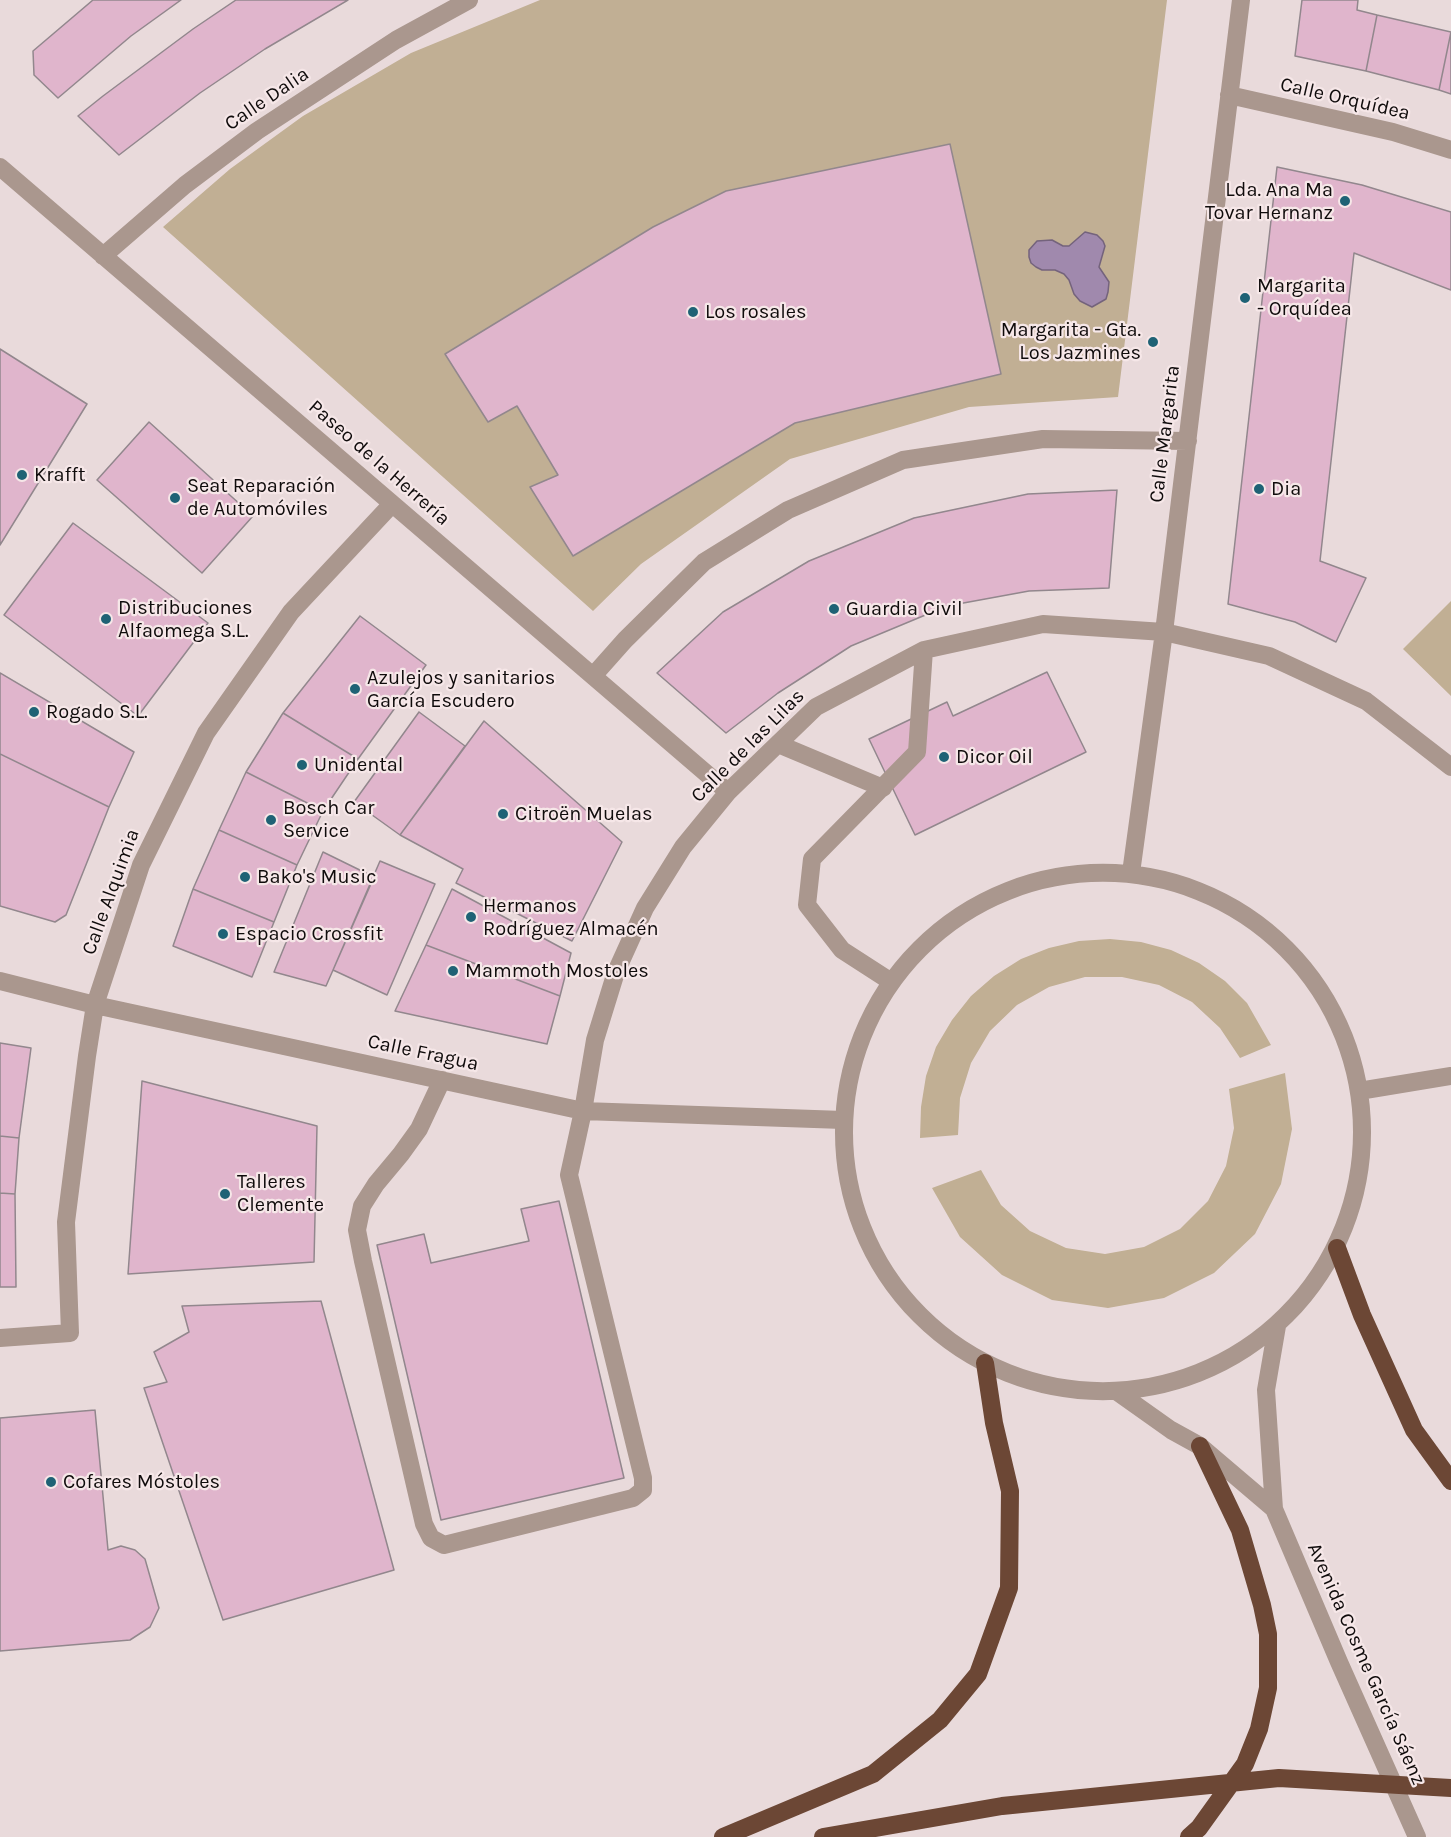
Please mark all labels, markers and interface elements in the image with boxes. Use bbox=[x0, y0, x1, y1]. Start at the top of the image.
street label: Calle Dalia bbox=[220, 62, 314, 136]
street label: Calle Orquídea bbox=[1278, 72, 1412, 126]
place label: Lda. Ana Mª Tovar Hernanz bbox=[1205, 178, 1333, 225]
marker: Lda. Ana Mª Tovar Hernanz bbox=[1338, 194, 1352, 208]
place label: Margarita - Orquídea bbox=[1257, 274, 1352, 321]
marker: Margarita - Orquídea bbox=[1238, 291, 1252, 305]
place label: Los rosales bbox=[705, 300, 807, 324]
marker: Los rosales bbox=[686, 305, 700, 319]
place label: Margarita - Gta. Los Jazmines bbox=[1001, 318, 1141, 365]
marker: Margarita - Gta. Los Jazmines bbox=[1146, 335, 1160, 349]
street label: Calle Margarita bbox=[1145, 364, 1185, 504]
street label: Paseo de la Herrería bbox=[303, 395, 455, 531]
place label: Krafft bbox=[34, 463, 86, 487]
marker: Krafft bbox=[15, 468, 29, 482]
place label: Seat Reparación de Automóviles bbox=[187, 474, 335, 521]
place label: Dia bbox=[1271, 477, 1301, 501]
marker: Dia bbox=[1252, 482, 1266, 496]
marker: Seat Reparación de Automóviles bbox=[168, 491, 182, 505]
place label: Distribuciones Alfaomega S.L. bbox=[118, 596, 252, 643]
place label: Guardia Civil bbox=[846, 597, 963, 621]
marker: Guardia Civil bbox=[827, 602, 841, 616]
marker: Distribuciones Alfaomega S.L. bbox=[99, 612, 113, 626]
place label: Azulejos y sanitarios García Escudero bbox=[367, 666, 555, 713]
marker: Azulejos y sanitarios García Escudero bbox=[348, 682, 362, 696]
street label: Calle de las Lilas bbox=[686, 684, 810, 808]
place label: Rogado S.L. bbox=[46, 700, 148, 724]
marker: Rogado S.L. bbox=[27, 705, 41, 719]
place label: Dicor Oil bbox=[956, 745, 1033, 769]
marker: Dicor Oil bbox=[937, 750, 951, 764]
place label: Unidental bbox=[314, 753, 403, 777]
marker: Unidental bbox=[295, 758, 309, 772]
place label: Bosch Car Service bbox=[283, 796, 375, 843]
place label: Citroën Muelas bbox=[515, 802, 652, 826]
marker: Citroën Muelas bbox=[496, 807, 510, 821]
marker: Bosch Car Service bbox=[264, 813, 278, 827]
street label: Calle Alquimia bbox=[77, 826, 145, 958]
place label: Bako's Music bbox=[257, 865, 376, 889]
marker: Bako's Music bbox=[238, 870, 252, 884]
place label: Hermanos Rodríguez Almacén bbox=[483, 894, 659, 941]
marker: Hermanos Rodríguez Almacén bbox=[464, 910, 478, 924]
place label: Espacio Crossfit bbox=[235, 922, 383, 946]
marker: Espacio Crossfit bbox=[216, 927, 230, 941]
place label: Mammoth Mostoles bbox=[465, 959, 649, 983]
marker: Mammoth Mostoles bbox=[446, 964, 460, 978]
street label: Calle Fragua bbox=[365, 1030, 481, 1076]
place label: Talleres Clemente bbox=[237, 1170, 324, 1217]
marker: Talleres Clemente bbox=[218, 1187, 232, 1201]
place label: Cofares Móstoles bbox=[63, 1470, 220, 1494]
marker: Cofares Móstoles bbox=[44, 1475, 58, 1489]
street label: Avenida Cosme García Sáenz bbox=[1302, 1539, 1430, 1789]

